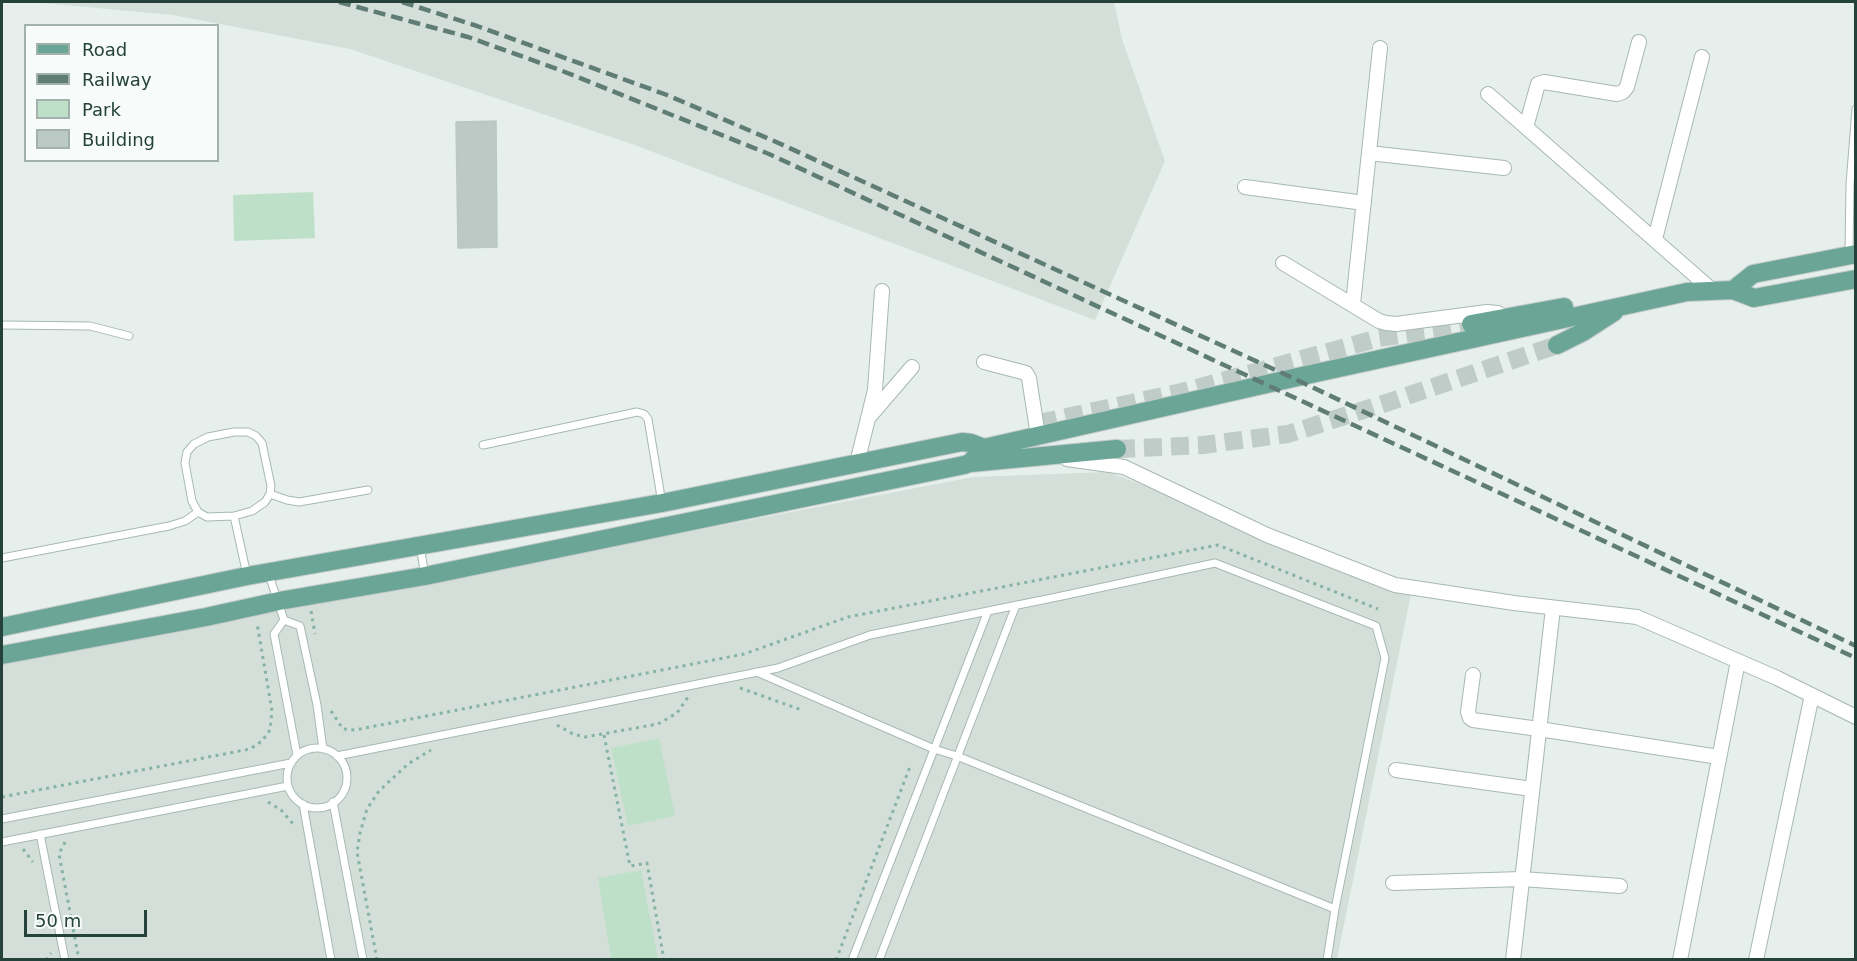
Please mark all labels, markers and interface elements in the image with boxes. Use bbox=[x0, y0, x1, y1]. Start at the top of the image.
legend bbox=[24, 24, 219, 162]
text: Road bbox=[82, 39, 127, 60]
text: Railway bbox=[82, 69, 152, 90]
text: Park bbox=[82, 99, 121, 120]
text: Building bbox=[82, 129, 155, 150]
scale bar bbox=[27, 898, 150, 936]
text: 50 m bbox=[35, 910, 81, 931]

